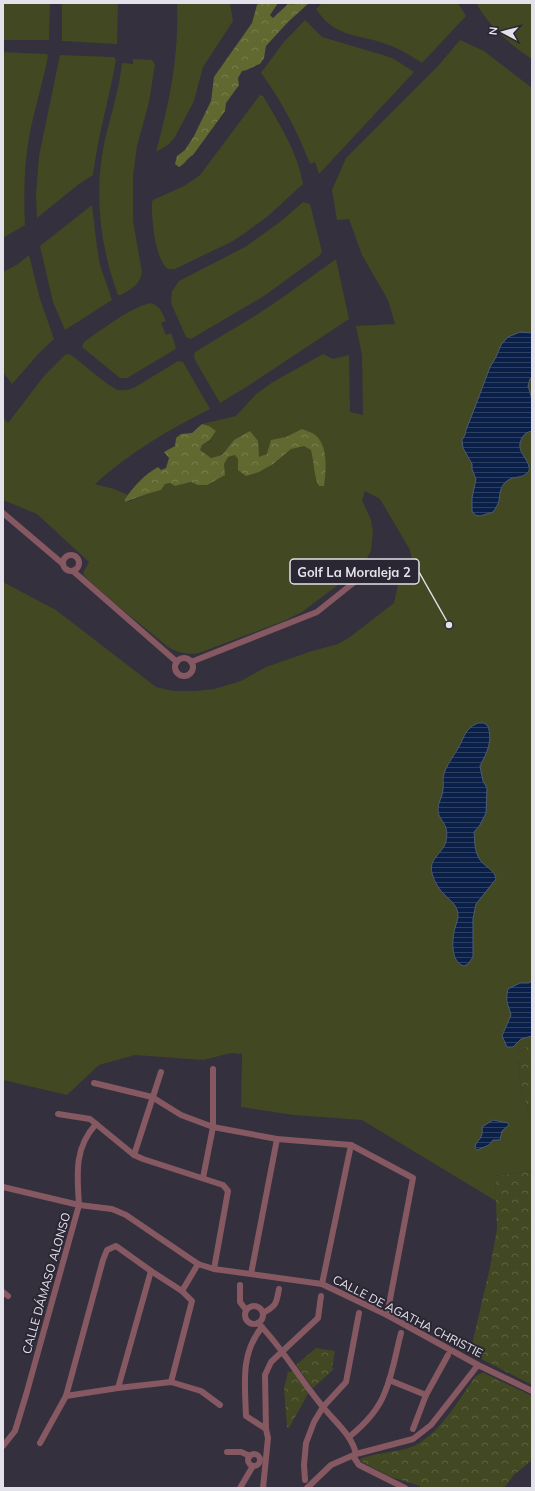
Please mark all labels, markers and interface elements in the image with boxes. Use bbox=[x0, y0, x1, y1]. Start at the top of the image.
north arrow bbox=[483, 12, 523, 52]
text: N bbox=[486, 26, 501, 36]
callout: Golf La Moraleja 2 bbox=[290, 559, 419, 584]
text: Golf La Moraleja 2 bbox=[297, 564, 411, 580]
street label: CALLE DÁMASO ALONSO bbox=[19, 1211, 73, 1355]
street label: CALLE DE AGATHA CHRISTIE bbox=[330, 1272, 486, 1360]

